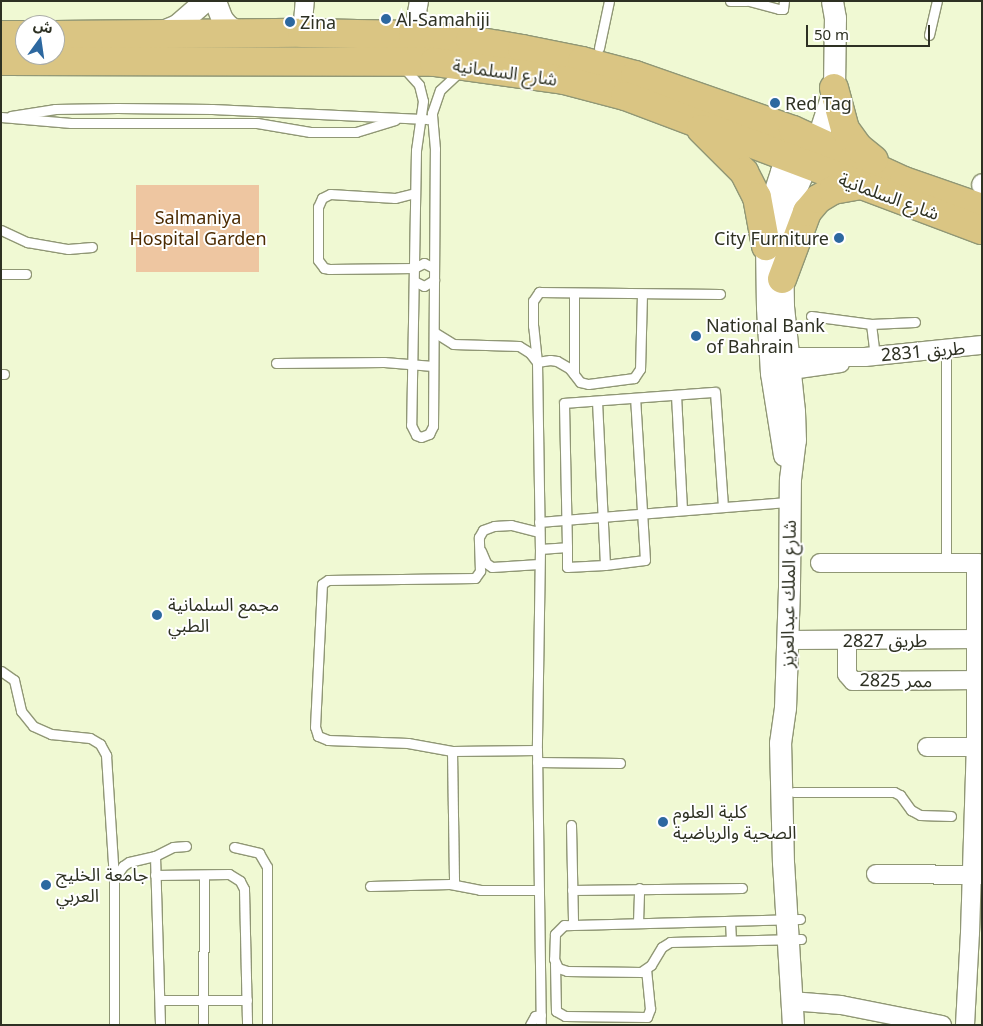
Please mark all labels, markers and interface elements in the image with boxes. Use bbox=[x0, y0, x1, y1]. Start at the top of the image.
place label: Al-Samahiji bbox=[396, 8, 490, 30]
place label: Zina bbox=[300, 11, 336, 33]
marker: Al-Samahiji bbox=[380, 13, 392, 25]
text: ش bbox=[32, 14, 55, 37]
north arrow bbox=[15, 15, 65, 65]
scale bar bbox=[808, 15, 932, 47]
marker: Zina bbox=[284, 16, 296, 28]
text: 50 m bbox=[814, 24, 849, 44]
street label: شارع السلمانية bbox=[451, 54, 559, 90]
place label: Red Tag bbox=[785, 92, 852, 114]
marker: Red Tag bbox=[769, 97, 781, 109]
street label: شارع السلمانية bbox=[836, 168, 942, 224]
park label: Salmaniya Hospital Garden bbox=[129, 207, 267, 250]
place label: City Furniture bbox=[714, 227, 829, 249]
marker: City Furniture bbox=[833, 232, 845, 244]
place label: National Bank of Bahrain bbox=[706, 315, 825, 358]
marker: National Bank of Bahrain bbox=[690, 330, 702, 342]
street label: طريق 2831 bbox=[880, 337, 966, 365]
street label: شارع الملك عبدالعزيز bbox=[776, 520, 800, 668]
place label: مجمع السلمانية الطبي bbox=[168, 594, 279, 636]
marker: مجمع السلمانية الطبي bbox=[150, 608, 164, 622]
street label: طريق 2827 bbox=[843, 629, 927, 651]
street label: ممر 2825 bbox=[859, 669, 933, 691]
place label: كلية العلوم الصحية والرياضية bbox=[673, 801, 797, 844]
marker: كلية العلوم الصحية والرياضية bbox=[657, 816, 669, 828]
place label: جامعة الخليج العربي bbox=[56, 864, 148, 906]
marker: جامعة الخليج العربي bbox=[40, 879, 52, 891]

